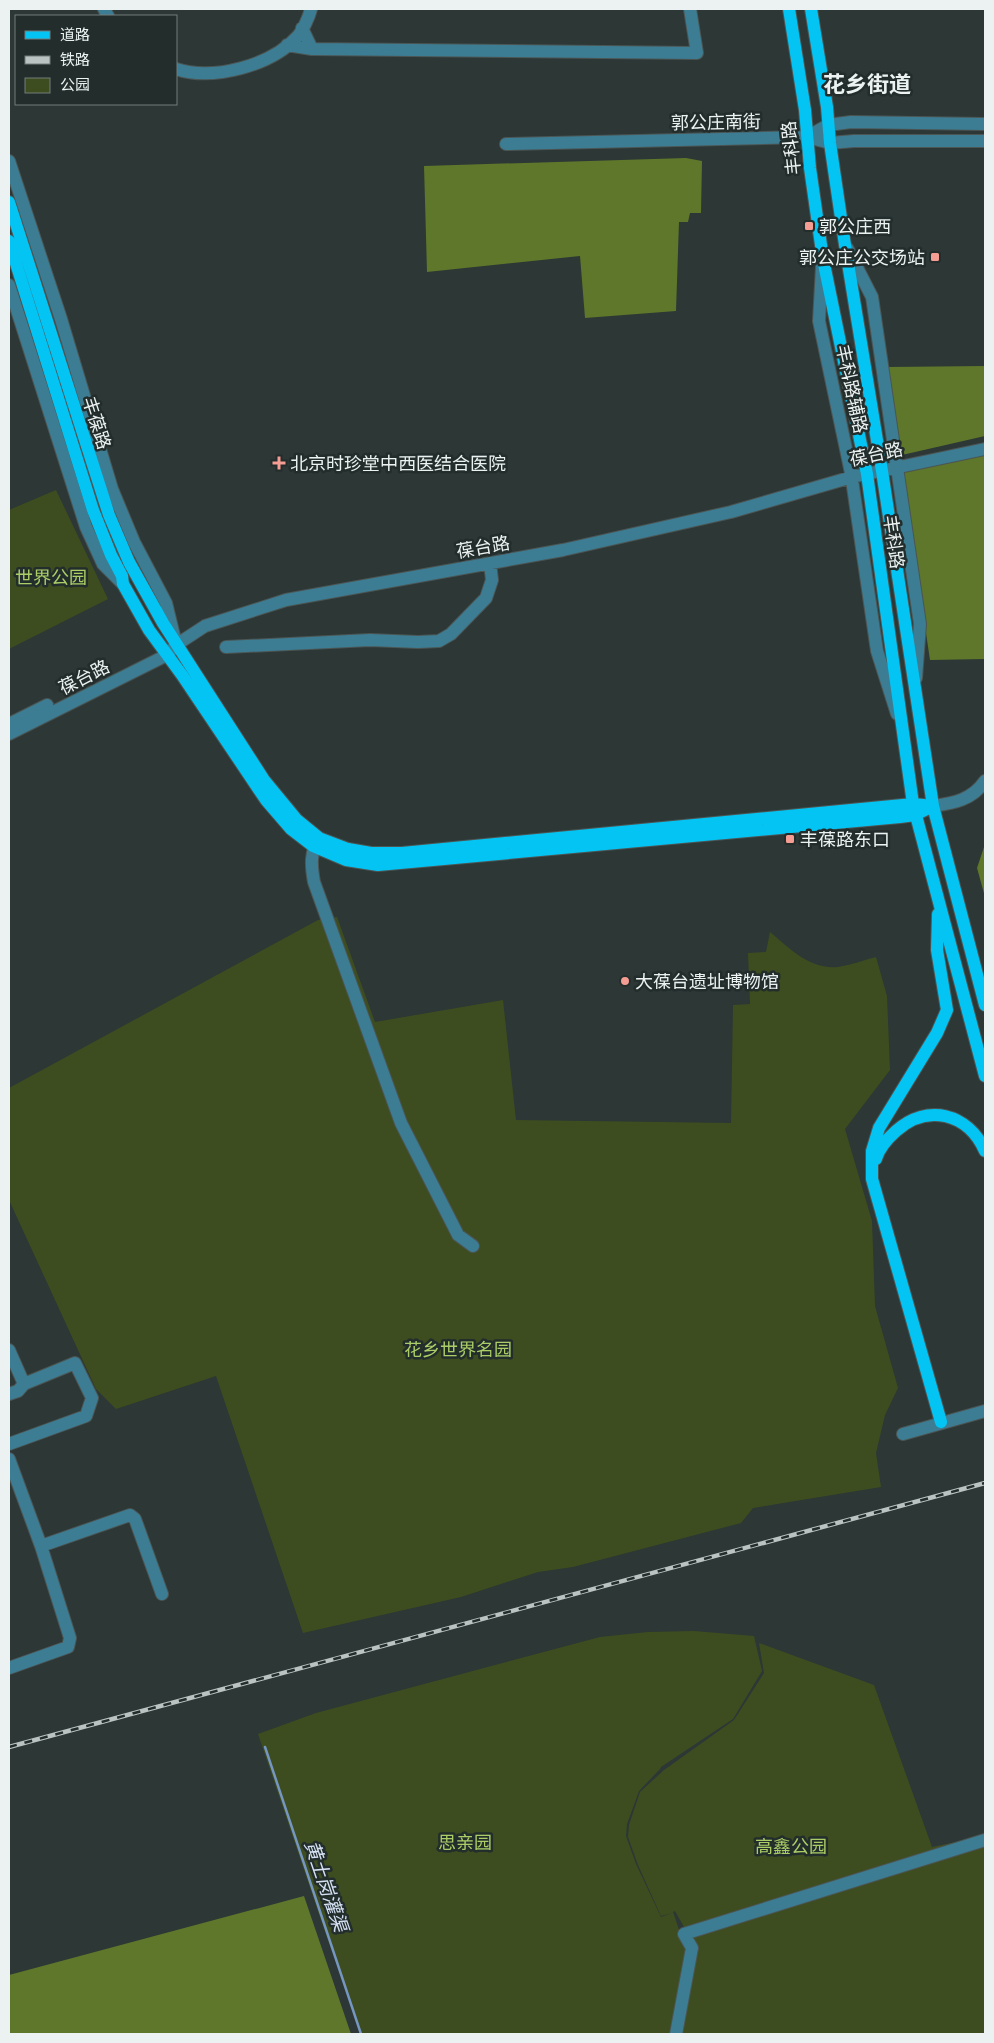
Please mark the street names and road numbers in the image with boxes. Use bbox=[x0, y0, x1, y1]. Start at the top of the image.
street label: 郭公庄南街 bbox=[671, 111, 761, 133]
street label: 丰科路 bbox=[778, 120, 804, 176]
street label: 丰科路辅路 bbox=[832, 343, 872, 435]
street label: 丰葆路 bbox=[79, 394, 115, 452]
street label: 葆台路 bbox=[847, 438, 905, 470]
street label: 丰科路 bbox=[880, 514, 908, 570]
street label: 葆台路 bbox=[455, 532, 511, 562]
street label: 葆台路 bbox=[55, 655, 113, 699]

